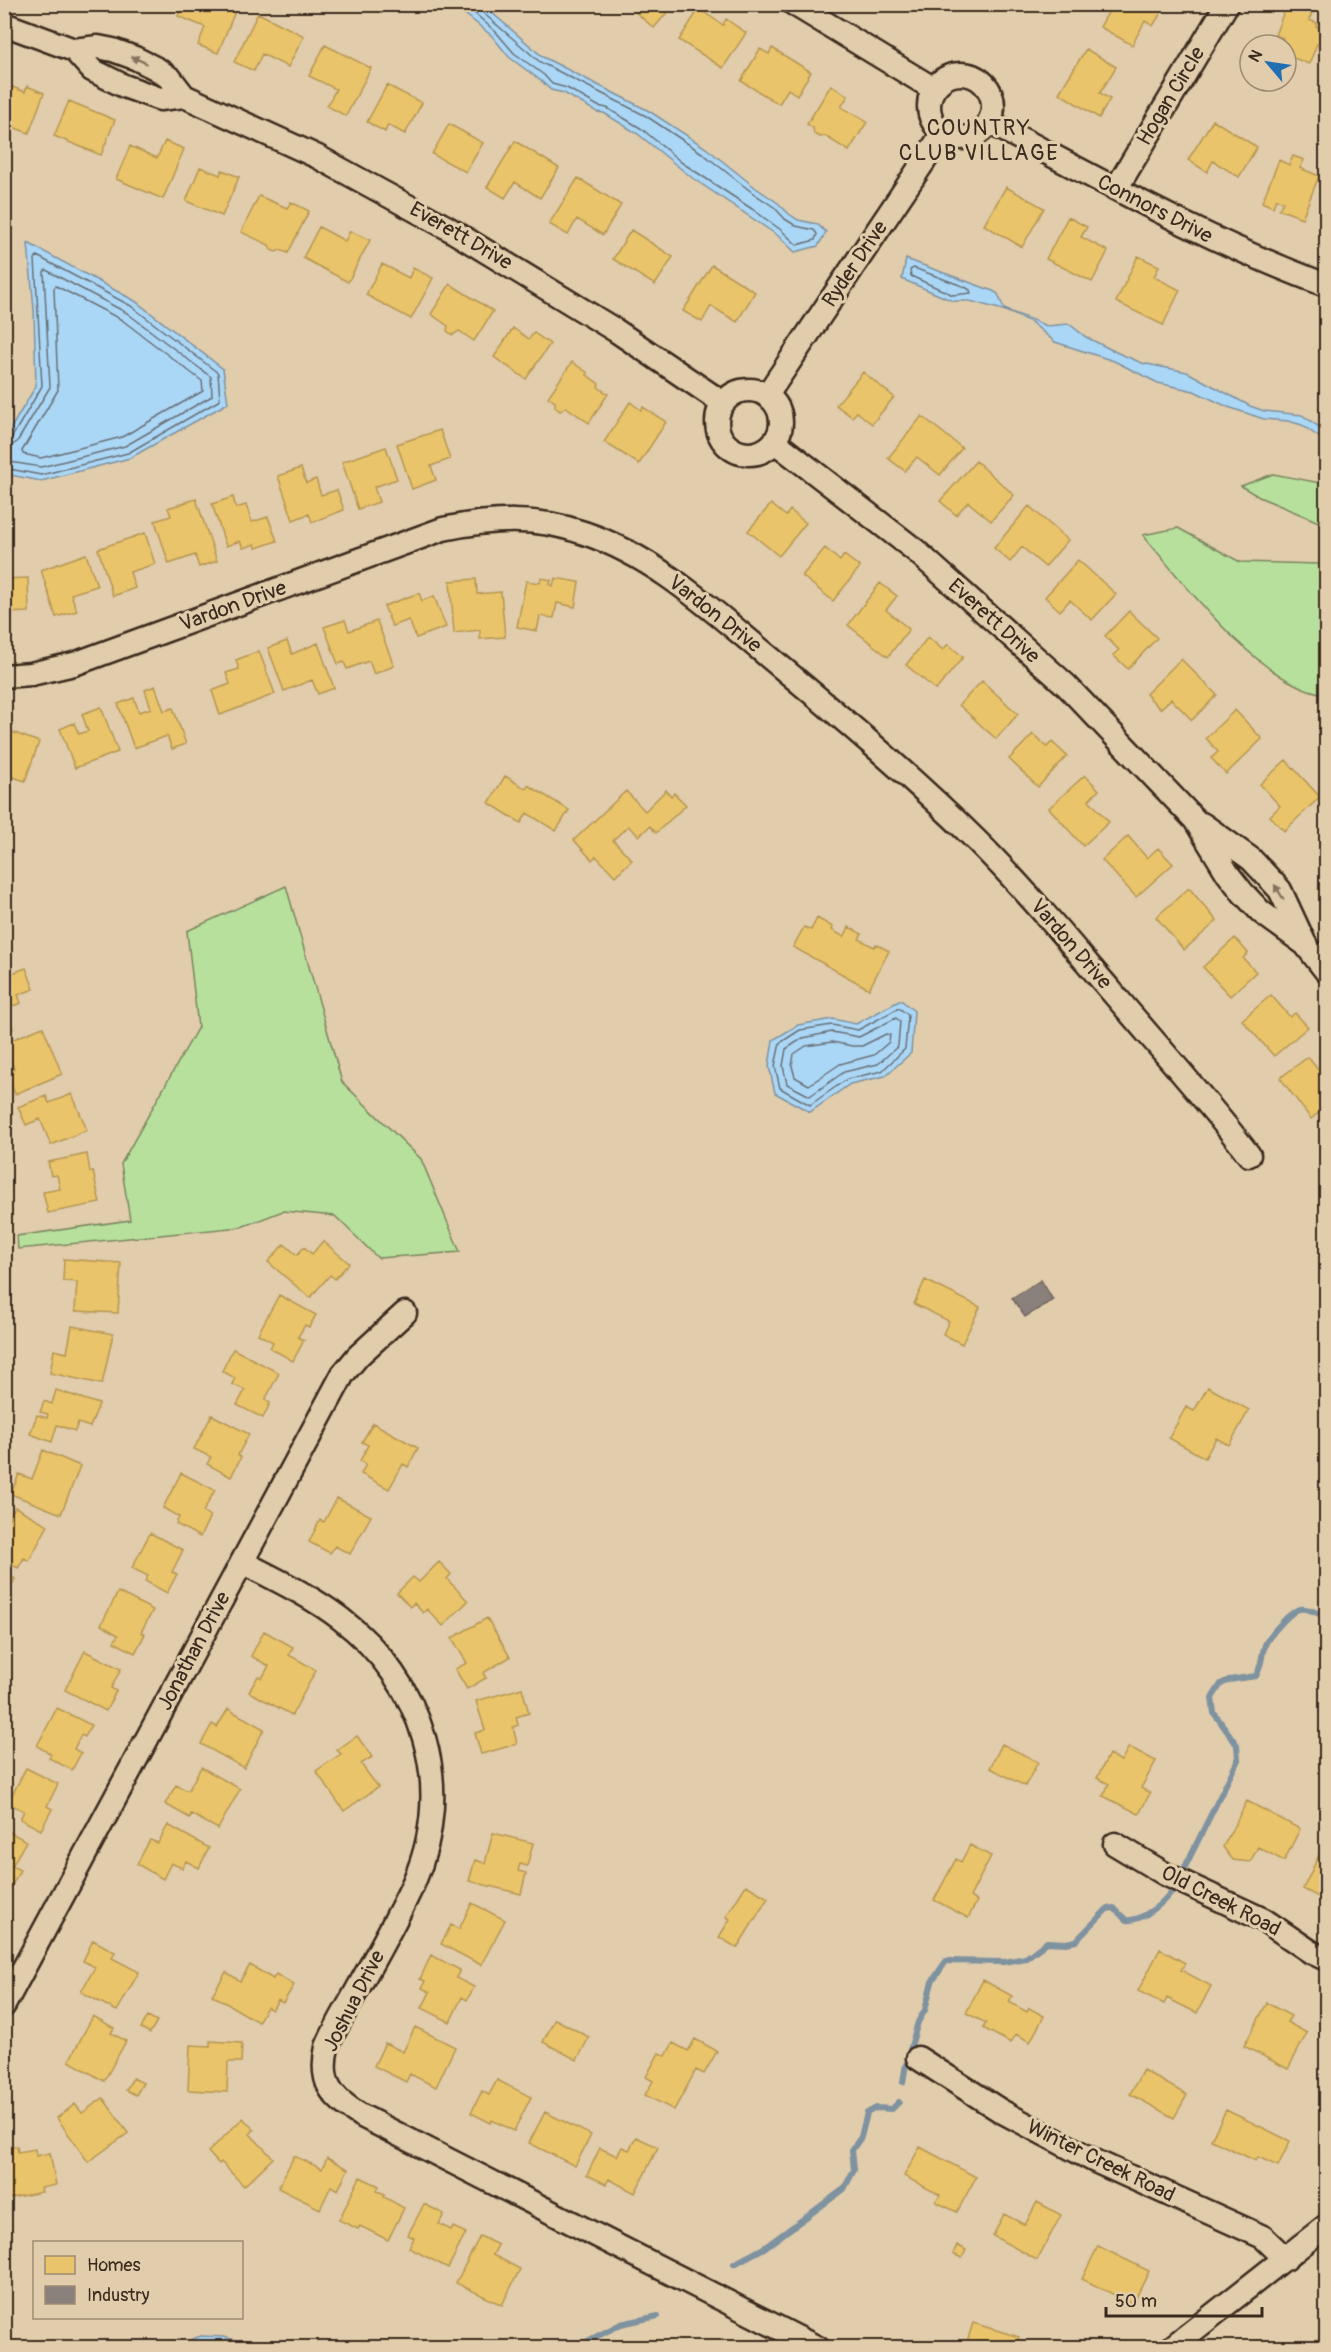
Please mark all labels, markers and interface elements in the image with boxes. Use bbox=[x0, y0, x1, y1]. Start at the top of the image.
north arrow bbox=[1238, 33, 1298, 93]
street label: Hogan Circle bbox=[1131, 41, 1211, 150]
text: N bbox=[1244, 46, 1267, 66]
one-way arrow bbox=[129, 55, 147, 65]
district label: COUNTRY CLUB VILLAGE bbox=[899, 114, 1059, 167]
street label: Connors Drive bbox=[1093, 168, 1218, 250]
street label: Everett Drive bbox=[405, 196, 518, 277]
street label: Ryder Drive bbox=[816, 215, 894, 313]
street label: Vardon Drive bbox=[663, 569, 768, 659]
street label: Everett Drive bbox=[942, 573, 1046, 670]
street label: Vardon Drive bbox=[176, 574, 291, 638]
one-way arrow bbox=[1274, 884, 1285, 900]
street label: Vardon Drive bbox=[1024, 893, 1118, 995]
street label: Jonathan Drive bbox=[151, 1586, 237, 1715]
street label: Old Creek Road bbox=[1157, 1859, 1285, 1943]
street label: Joshua Drive bbox=[317, 1945, 391, 2056]
street label: Winter Creek Road bbox=[1022, 2113, 1180, 2209]
legend bbox=[33, 2241, 243, 2319]
text: Homes bbox=[87, 2254, 140, 2277]
scale bar bbox=[1106, 2280, 1262, 2318]
text: Industry bbox=[87, 2284, 150, 2307]
text: 50 m bbox=[1115, 2290, 1157, 2313]

